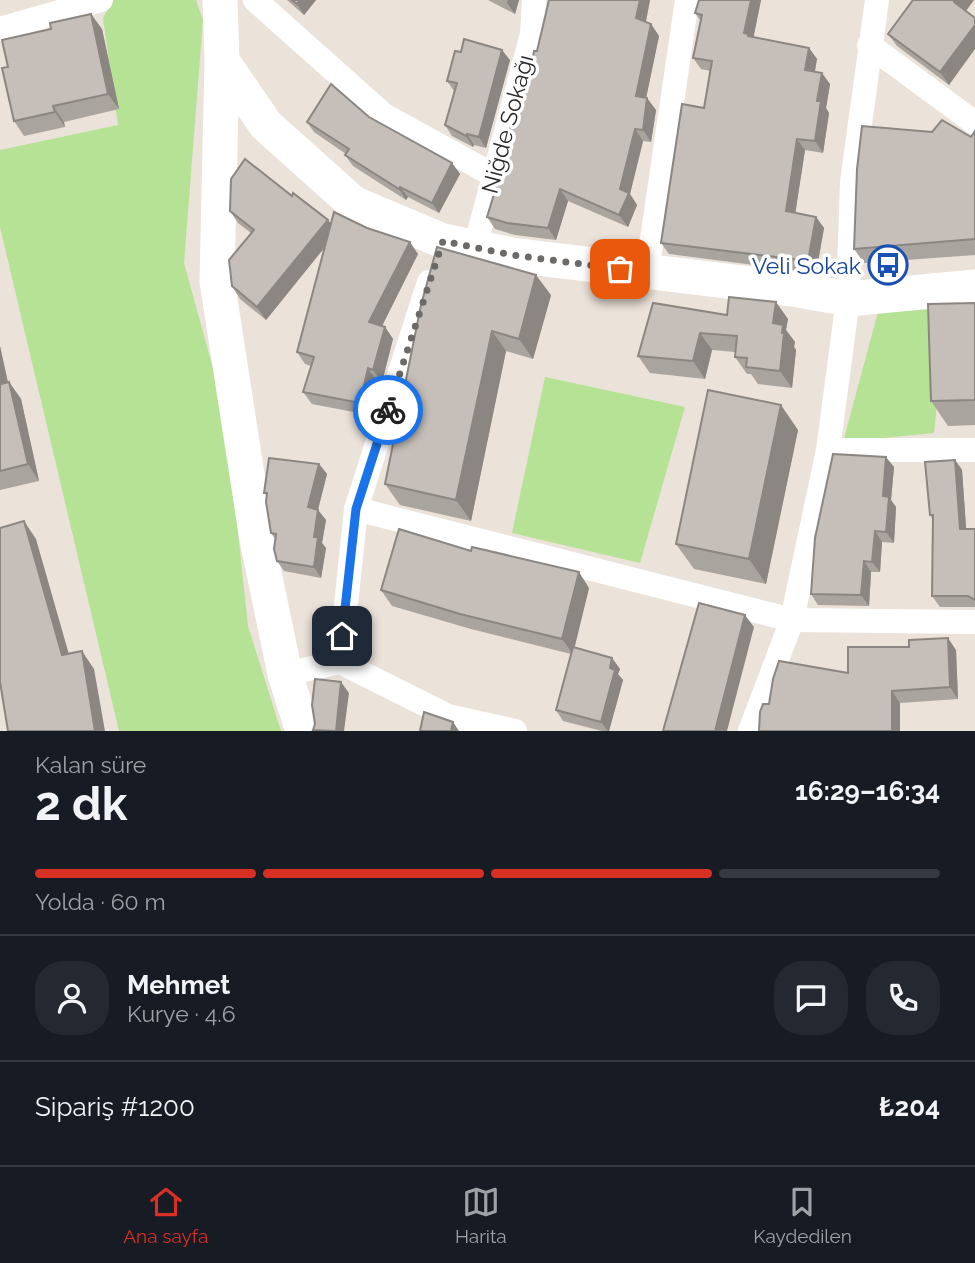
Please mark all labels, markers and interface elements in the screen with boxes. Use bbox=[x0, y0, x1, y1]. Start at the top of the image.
street label: Niğde Sokağı bbox=[476, 52, 538, 196]
pin bbox=[590, 239, 650, 299]
bus stop icon: Veli Sokak bbox=[867, 244, 909, 286]
icon: bag bbox=[601, 250, 639, 288]
place label: Veli Sokak bbox=[752, 252, 861, 279]
courier bbox=[353, 375, 423, 445]
icon: bike bbox=[369, 391, 407, 429]
pin bbox=[312, 606, 372, 666]
icon: home bbox=[323, 617, 361, 655]
text: Kalan süre bbox=[35, 751, 146, 778]
text: 16:29–16:34 bbox=[795, 776, 940, 806]
text: 2 dk bbox=[35, 777, 127, 831]
text: Yolda · 60 m bbox=[35, 888, 166, 915]
button: person bbox=[35, 961, 109, 1035]
button: chat bbox=[774, 961, 848, 1035]
button: phone bbox=[866, 961, 940, 1035]
text: Mehmet bbox=[127, 970, 230, 1000]
text: Kurye · 4.6 bbox=[127, 1000, 236, 1027]
text: Sipariş #1200 bbox=[35, 1092, 195, 1122]
text: ₺204 bbox=[879, 1092, 940, 1122]
tab: Ana sayfa bbox=[123, 1183, 208, 1247]
tab: Harita bbox=[455, 1183, 507, 1247]
tab: Kaydedilen bbox=[753, 1183, 852, 1247]

